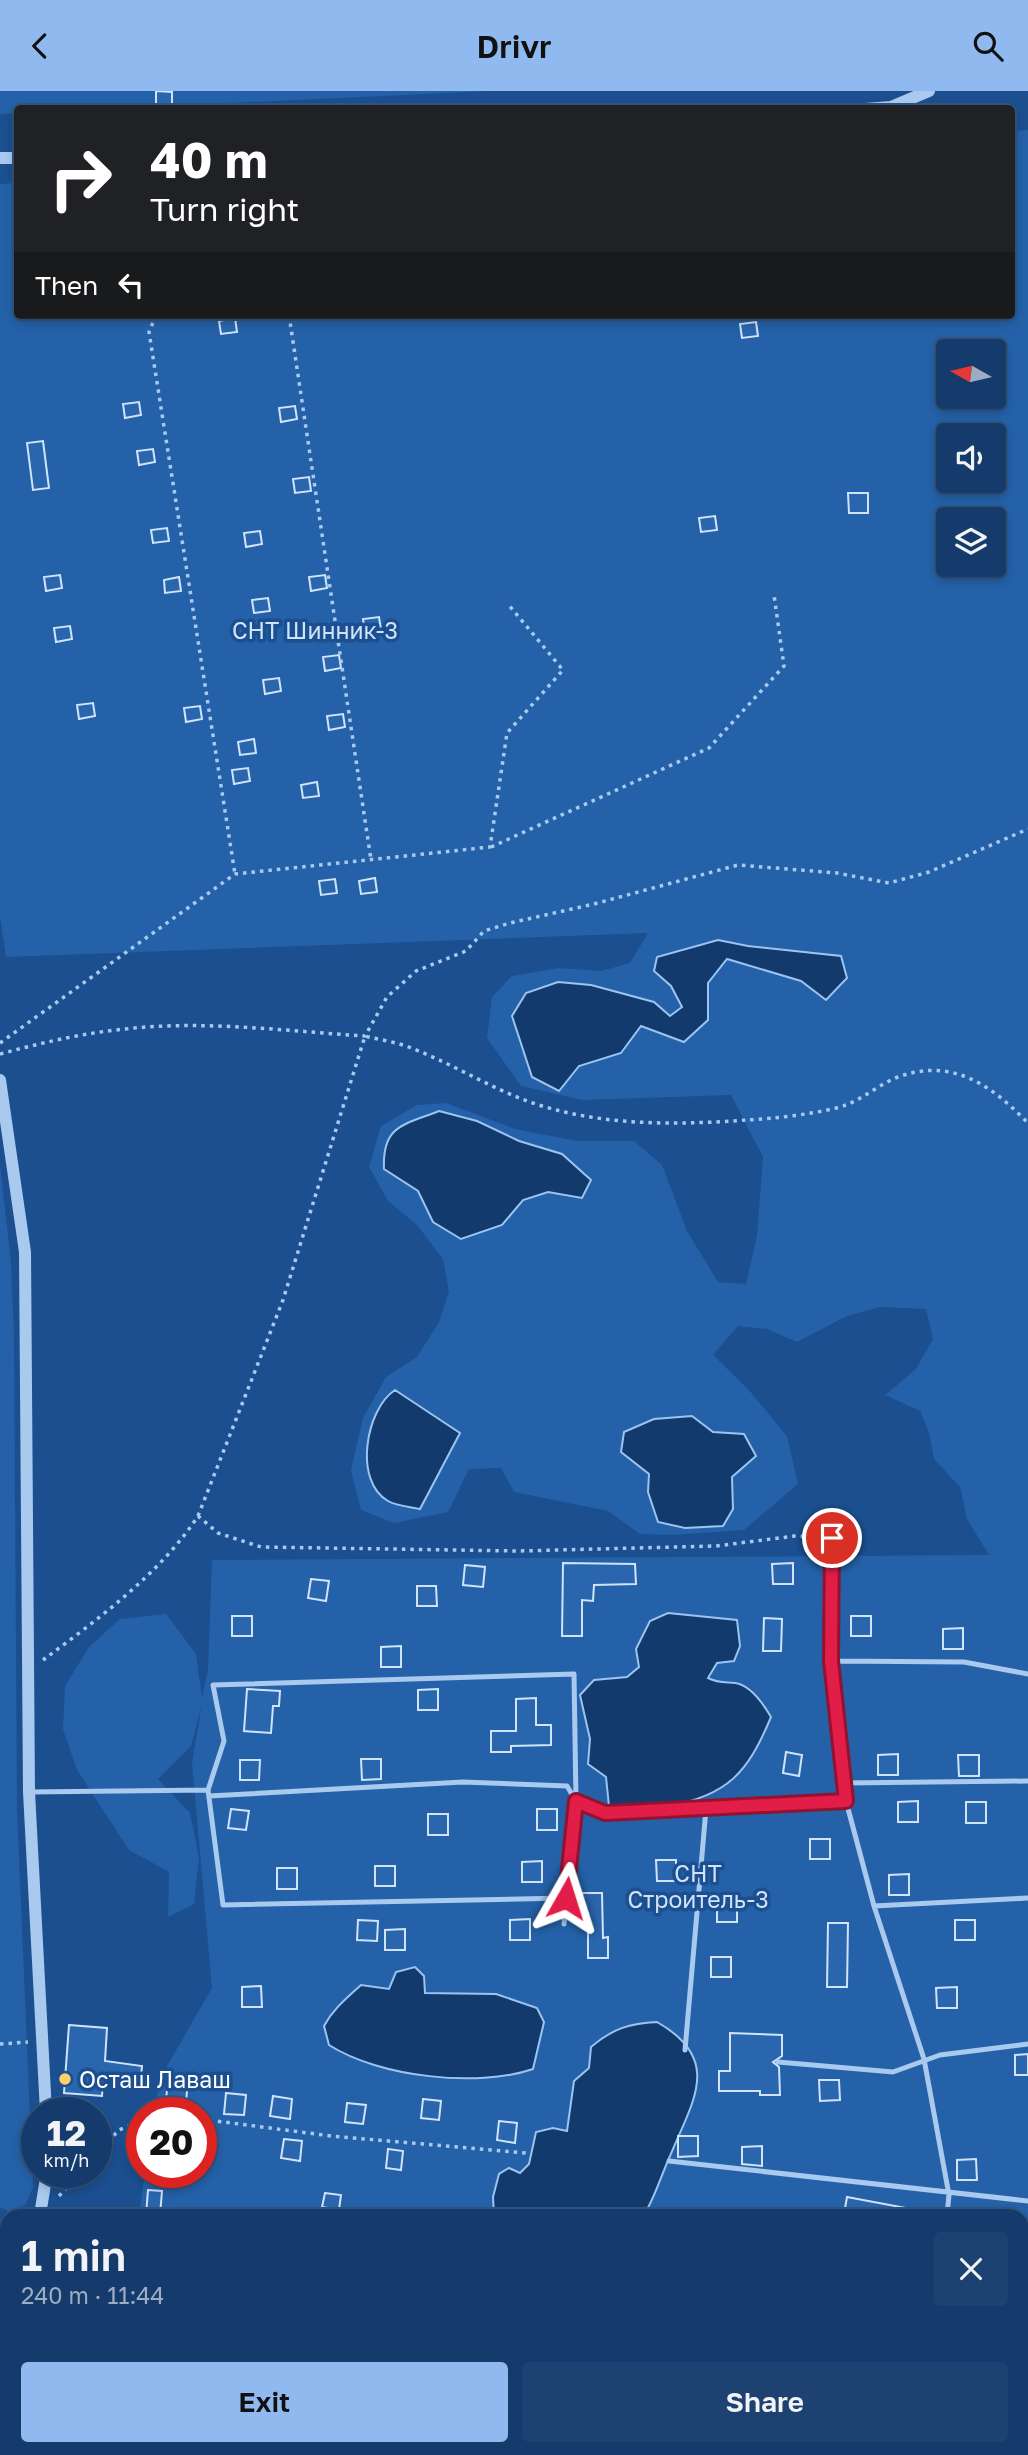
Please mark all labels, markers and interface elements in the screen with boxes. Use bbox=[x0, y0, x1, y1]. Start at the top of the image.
icon: back bbox=[21, 27, 59, 65]
text: Drivr bbox=[477, 27, 551, 65]
icon: search bbox=[969, 27, 1007, 65]
text: 40 m bbox=[150, 130, 268, 189]
icon: right bbox=[35, 133, 126, 224]
text: Turn right bbox=[150, 190, 299, 228]
icon: left bbox=[112, 266, 150, 304]
text: Then bbox=[35, 270, 98, 301]
north arrow bbox=[936, 339, 1006, 409]
map controls bbox=[936, 339, 1006, 577]
button: sound bbox=[936, 423, 1006, 493]
button: layers bbox=[936, 507, 1006, 577]
park label: СНТ Шинник-3 bbox=[232, 616, 398, 644]
pin bbox=[802, 1508, 862, 1568]
icon: arrive bbox=[813, 1519, 851, 1557]
park label: СНТ Строитель-3 bbox=[627, 1859, 769, 1913]
position arrow bbox=[529, 1861, 603, 1935]
place label: Осташ Лаваш bbox=[79, 2065, 231, 2093]
marker: Осташ Лаваш bbox=[57, 2071, 73, 2087]
speed limit sign: 20 bbox=[126, 2097, 217, 2188]
text: 12 bbox=[47, 2112, 86, 2154]
text: km/h bbox=[44, 2149, 89, 2171]
text: 1 min bbox=[21, 2230, 126, 2280]
button: close bbox=[934, 2232, 1008, 2306]
text: 240 m · 11:44 bbox=[21, 2281, 164, 2309]
button: Exit bbox=[21, 2362, 508, 2442]
button: Share bbox=[522, 2362, 1008, 2442]

